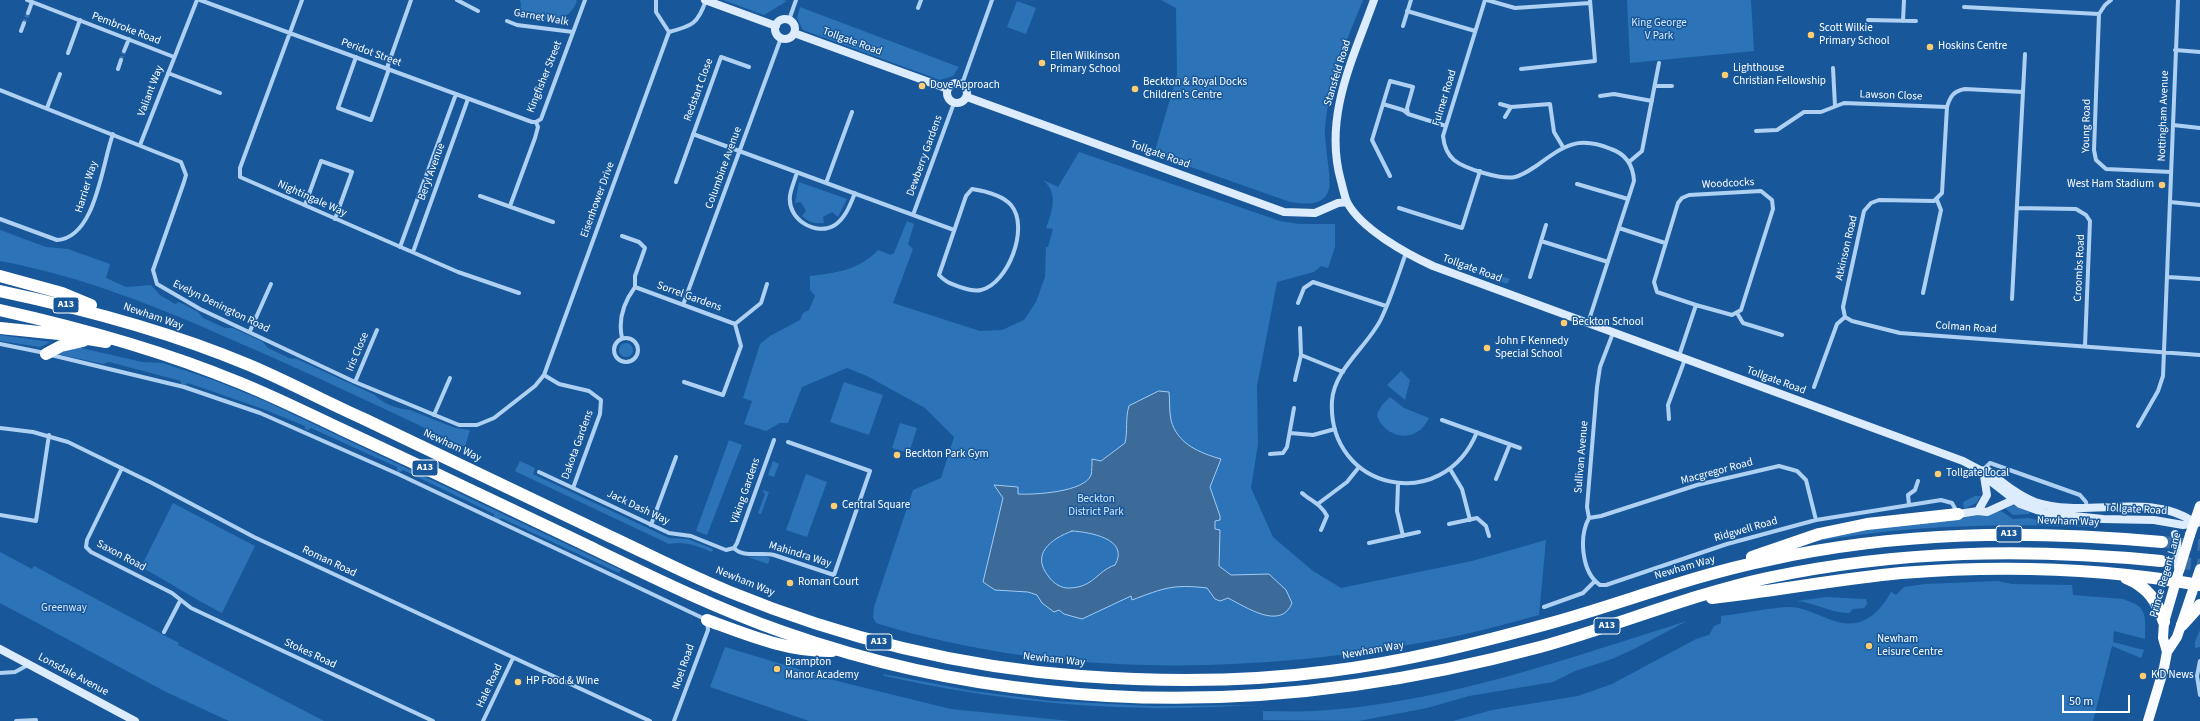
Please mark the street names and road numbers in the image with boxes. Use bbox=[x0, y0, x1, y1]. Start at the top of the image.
street label: Garnet Walk bbox=[512, 7, 570, 29]
street label: Pembroke Road bbox=[90, 10, 162, 48]
street label: Tollgate Road bbox=[820, 25, 884, 59]
street label: Peridot Street bbox=[339, 36, 403, 70]
street label: Stansfeld Road bbox=[1322, 38, 1354, 108]
street label: Kingfisher Street bbox=[525, 39, 565, 115]
street label: Redstart Close bbox=[682, 57, 716, 123]
street label: Valiant Way bbox=[135, 64, 167, 118]
street label: Fulmer Road bbox=[1430, 68, 1460, 128]
street label: Nottingham Avenue bbox=[2156, 70, 2172, 162]
street label: Lawson Close bbox=[1859, 88, 1923, 104]
street label: Young Road bbox=[2080, 99, 2094, 153]
street label: Dewberry Gardens bbox=[904, 114, 946, 198]
street label: Columbine Avenue bbox=[703, 125, 745, 211]
street label: Tollgate Road bbox=[1128, 138, 1192, 172]
street label: Beryl Avenue bbox=[416, 142, 448, 202]
street label: Harrier Way bbox=[73, 159, 101, 215]
street label: Eisenhower Drive bbox=[578, 160, 618, 240]
street label: Woodcocks bbox=[1701, 176, 1755, 192]
street label: Nightingale Way bbox=[275, 178, 349, 220]
street label: Atkinson Road bbox=[1833, 214, 1861, 282]
street label: Croombs Road bbox=[2072, 234, 2088, 302]
street label: Tollgate Road bbox=[1440, 252, 1504, 286]
street label: Evelyn Denington Road bbox=[170, 278, 272, 336]
street label: Sorrel Gardens bbox=[655, 279, 723, 315]
road number: A13 bbox=[53, 297, 79, 313]
street label: Newham Way bbox=[121, 301, 185, 333]
street label: Colman Road bbox=[1935, 319, 1997, 337]
street label: Iris Close bbox=[344, 330, 372, 374]
street label: Tollgate Road bbox=[1744, 364, 1808, 398]
street label: Dakota Gardens bbox=[559, 409, 597, 481]
street label: Sullivan Avenue bbox=[1572, 420, 1592, 494]
street label: Newham Way bbox=[421, 427, 483, 465]
street label: Viking Gardens bbox=[729, 456, 763, 526]
street label: Macgregor Road bbox=[1680, 456, 1754, 488]
road number: A13 bbox=[412, 460, 438, 476]
street label: Jack Dash Way bbox=[605, 488, 671, 528]
street label: Tollgate Road bbox=[2105, 502, 2167, 518]
street label: Newham Way bbox=[2037, 514, 2099, 530]
street label: Ridgwell Road bbox=[1713, 515, 1779, 545]
road number: A13 bbox=[1996, 526, 2022, 542]
street label: Prince Regent Lane bbox=[2148, 531, 2184, 619]
street label: Saxon Road bbox=[94, 538, 148, 574]
street label: Mahindra Way bbox=[767, 539, 833, 571]
street label: Roman Road bbox=[300, 544, 358, 580]
street label: Newham Way bbox=[1653, 553, 1717, 583]
street label: Newham Way bbox=[714, 564, 776, 600]
road number: A13 bbox=[1594, 618, 1620, 634]
road number: A13 bbox=[866, 634, 892, 650]
street label: Stokes Road bbox=[282, 636, 338, 672]
street label: Newham Way bbox=[1341, 639, 1405, 663]
street label: Noel Road bbox=[670, 643, 698, 691]
street label: Newham Way bbox=[1022, 650, 1086, 670]
street label: Lonsdale Avenue bbox=[36, 651, 110, 699]
street label: Hale Road bbox=[474, 662, 506, 710]

